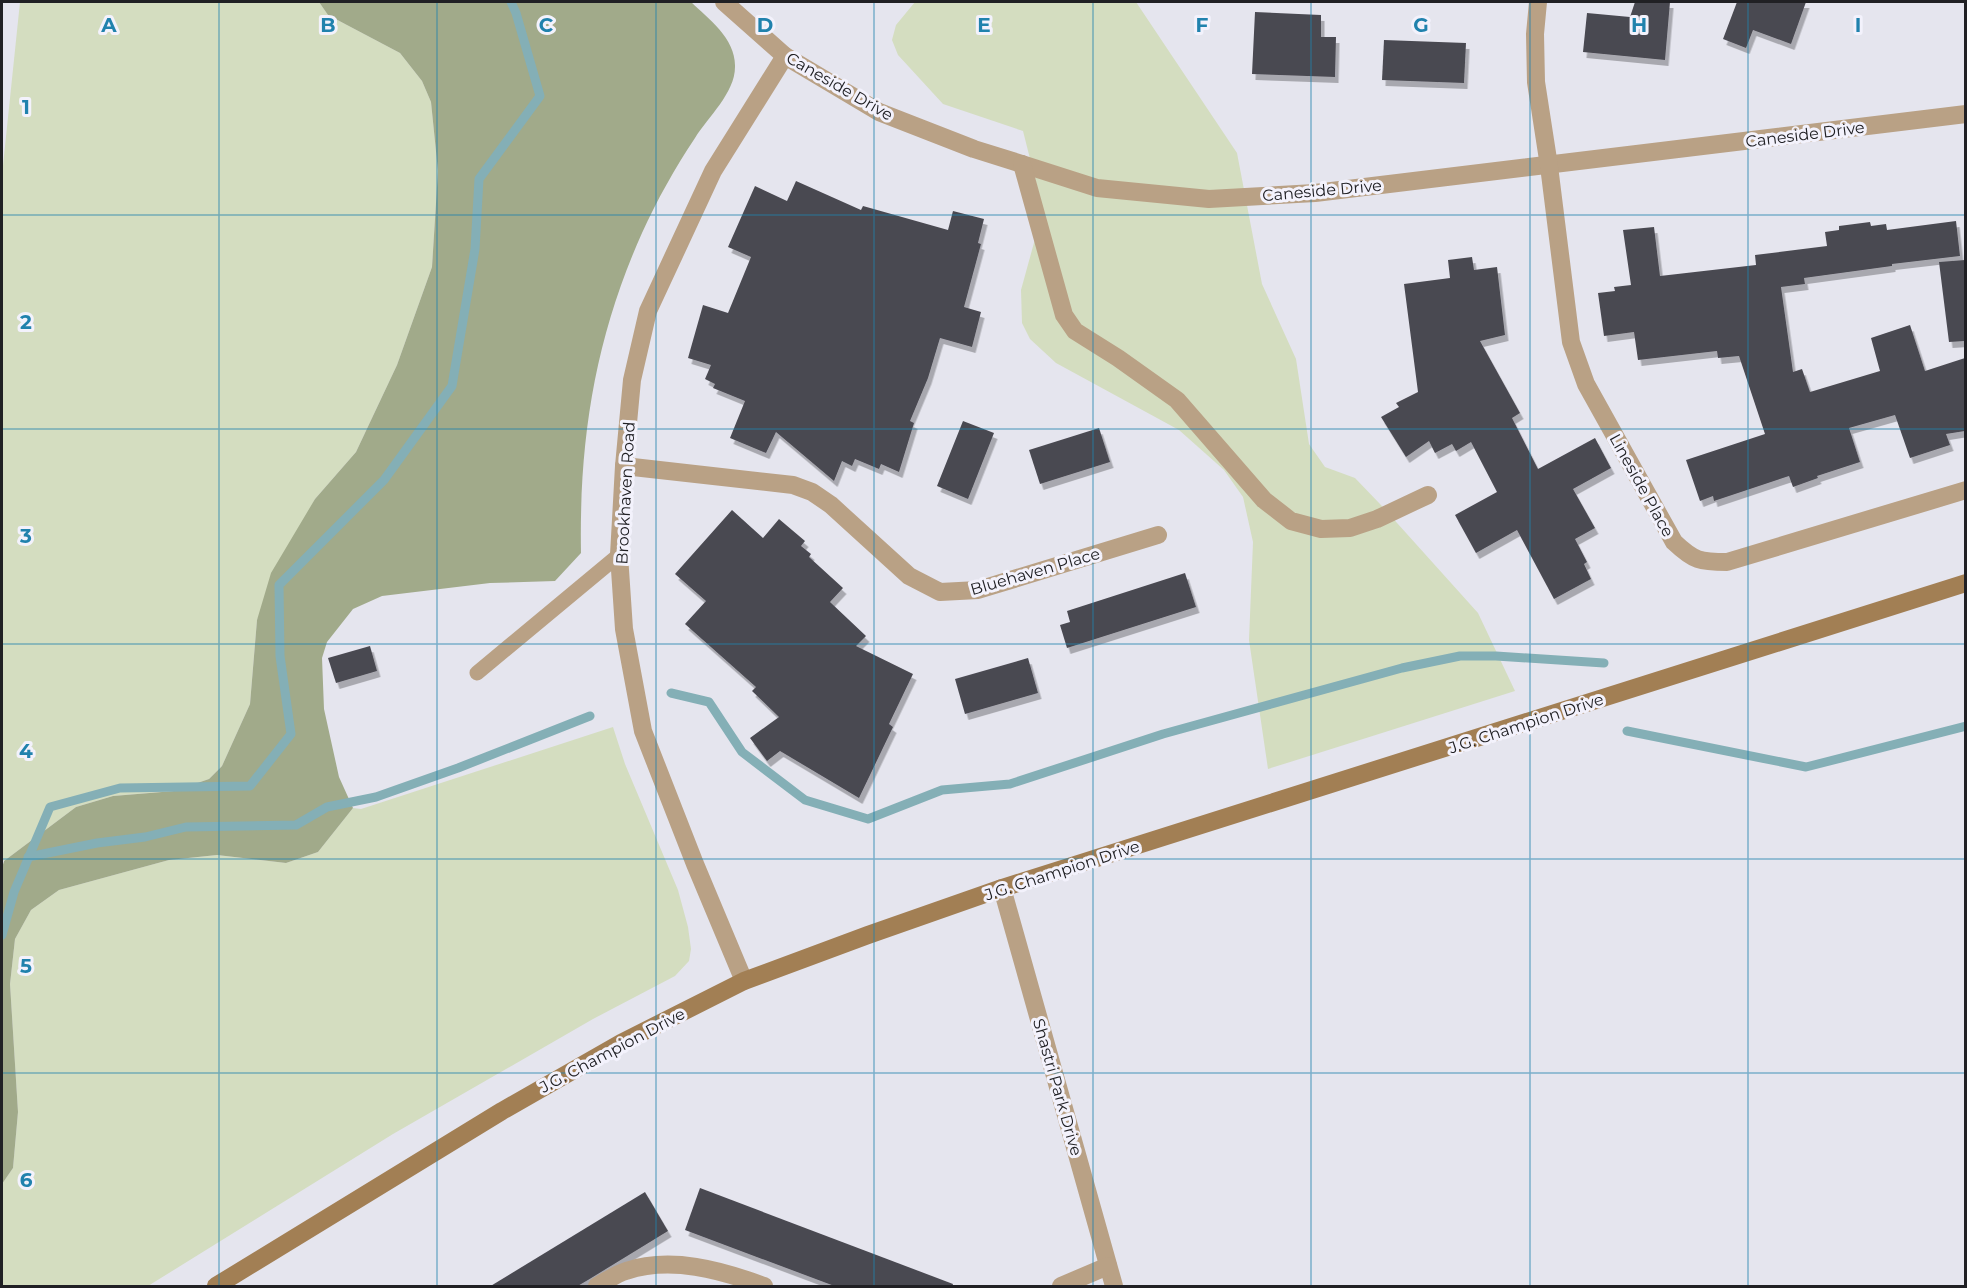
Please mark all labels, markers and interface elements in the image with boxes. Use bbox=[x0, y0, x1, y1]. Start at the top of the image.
text: A bbox=[100, 13, 117, 37]
text: B bbox=[320, 13, 336, 37]
text: C bbox=[539, 13, 554, 37]
text: D bbox=[757, 13, 773, 37]
text: E bbox=[977, 13, 991, 37]
text: F bbox=[1196, 13, 1209, 37]
text: G bbox=[1413, 13, 1429, 37]
text: H bbox=[1631, 13, 1647, 37]
text: I bbox=[1855, 13, 1861, 37]
street label: Caneside Drive bbox=[783, 48, 896, 125]
text: 1 bbox=[22, 95, 30, 119]
street label: Caneside Drive bbox=[1744, 118, 1866, 151]
street label: Caneside Drive bbox=[1262, 176, 1383, 205]
text: 2 bbox=[20, 310, 32, 334]
street label: Brookhaven Road bbox=[612, 421, 639, 565]
street label: Lineside Place bbox=[1605, 430, 1678, 540]
text: 3 bbox=[19, 524, 32, 548]
street label: Bluehaven Place bbox=[968, 544, 1102, 599]
street label: J.G. Champion Drive bbox=[1445, 689, 1606, 758]
text: 4 bbox=[19, 739, 33, 763]
street label: J.G. Champion Drive bbox=[981, 836, 1142, 905]
text: 5 bbox=[20, 954, 32, 978]
street label: J.G. Champion Drive bbox=[535, 1004, 688, 1097]
street label: Shastri Park Drive bbox=[1029, 1016, 1086, 1158]
text: 6 bbox=[20, 1168, 33, 1192]

